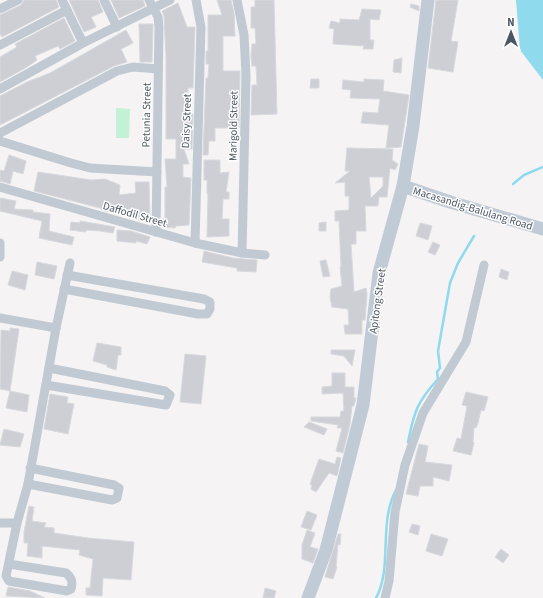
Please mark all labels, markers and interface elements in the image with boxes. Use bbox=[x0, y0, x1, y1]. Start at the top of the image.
north arrow bbox=[491, 12, 531, 52]
text: N bbox=[507, 15, 515, 30]
street label: Petunia Street bbox=[138, 82, 155, 148]
street label: Marigold Street bbox=[225, 91, 242, 161]
street label: Daisy Street bbox=[178, 93, 195, 149]
street label: Macasandig-Balulang Road bbox=[411, 183, 535, 234]
street label: Daffodil Street bbox=[101, 198, 169, 231]
street label: Apitong Street bbox=[366, 267, 390, 335]

